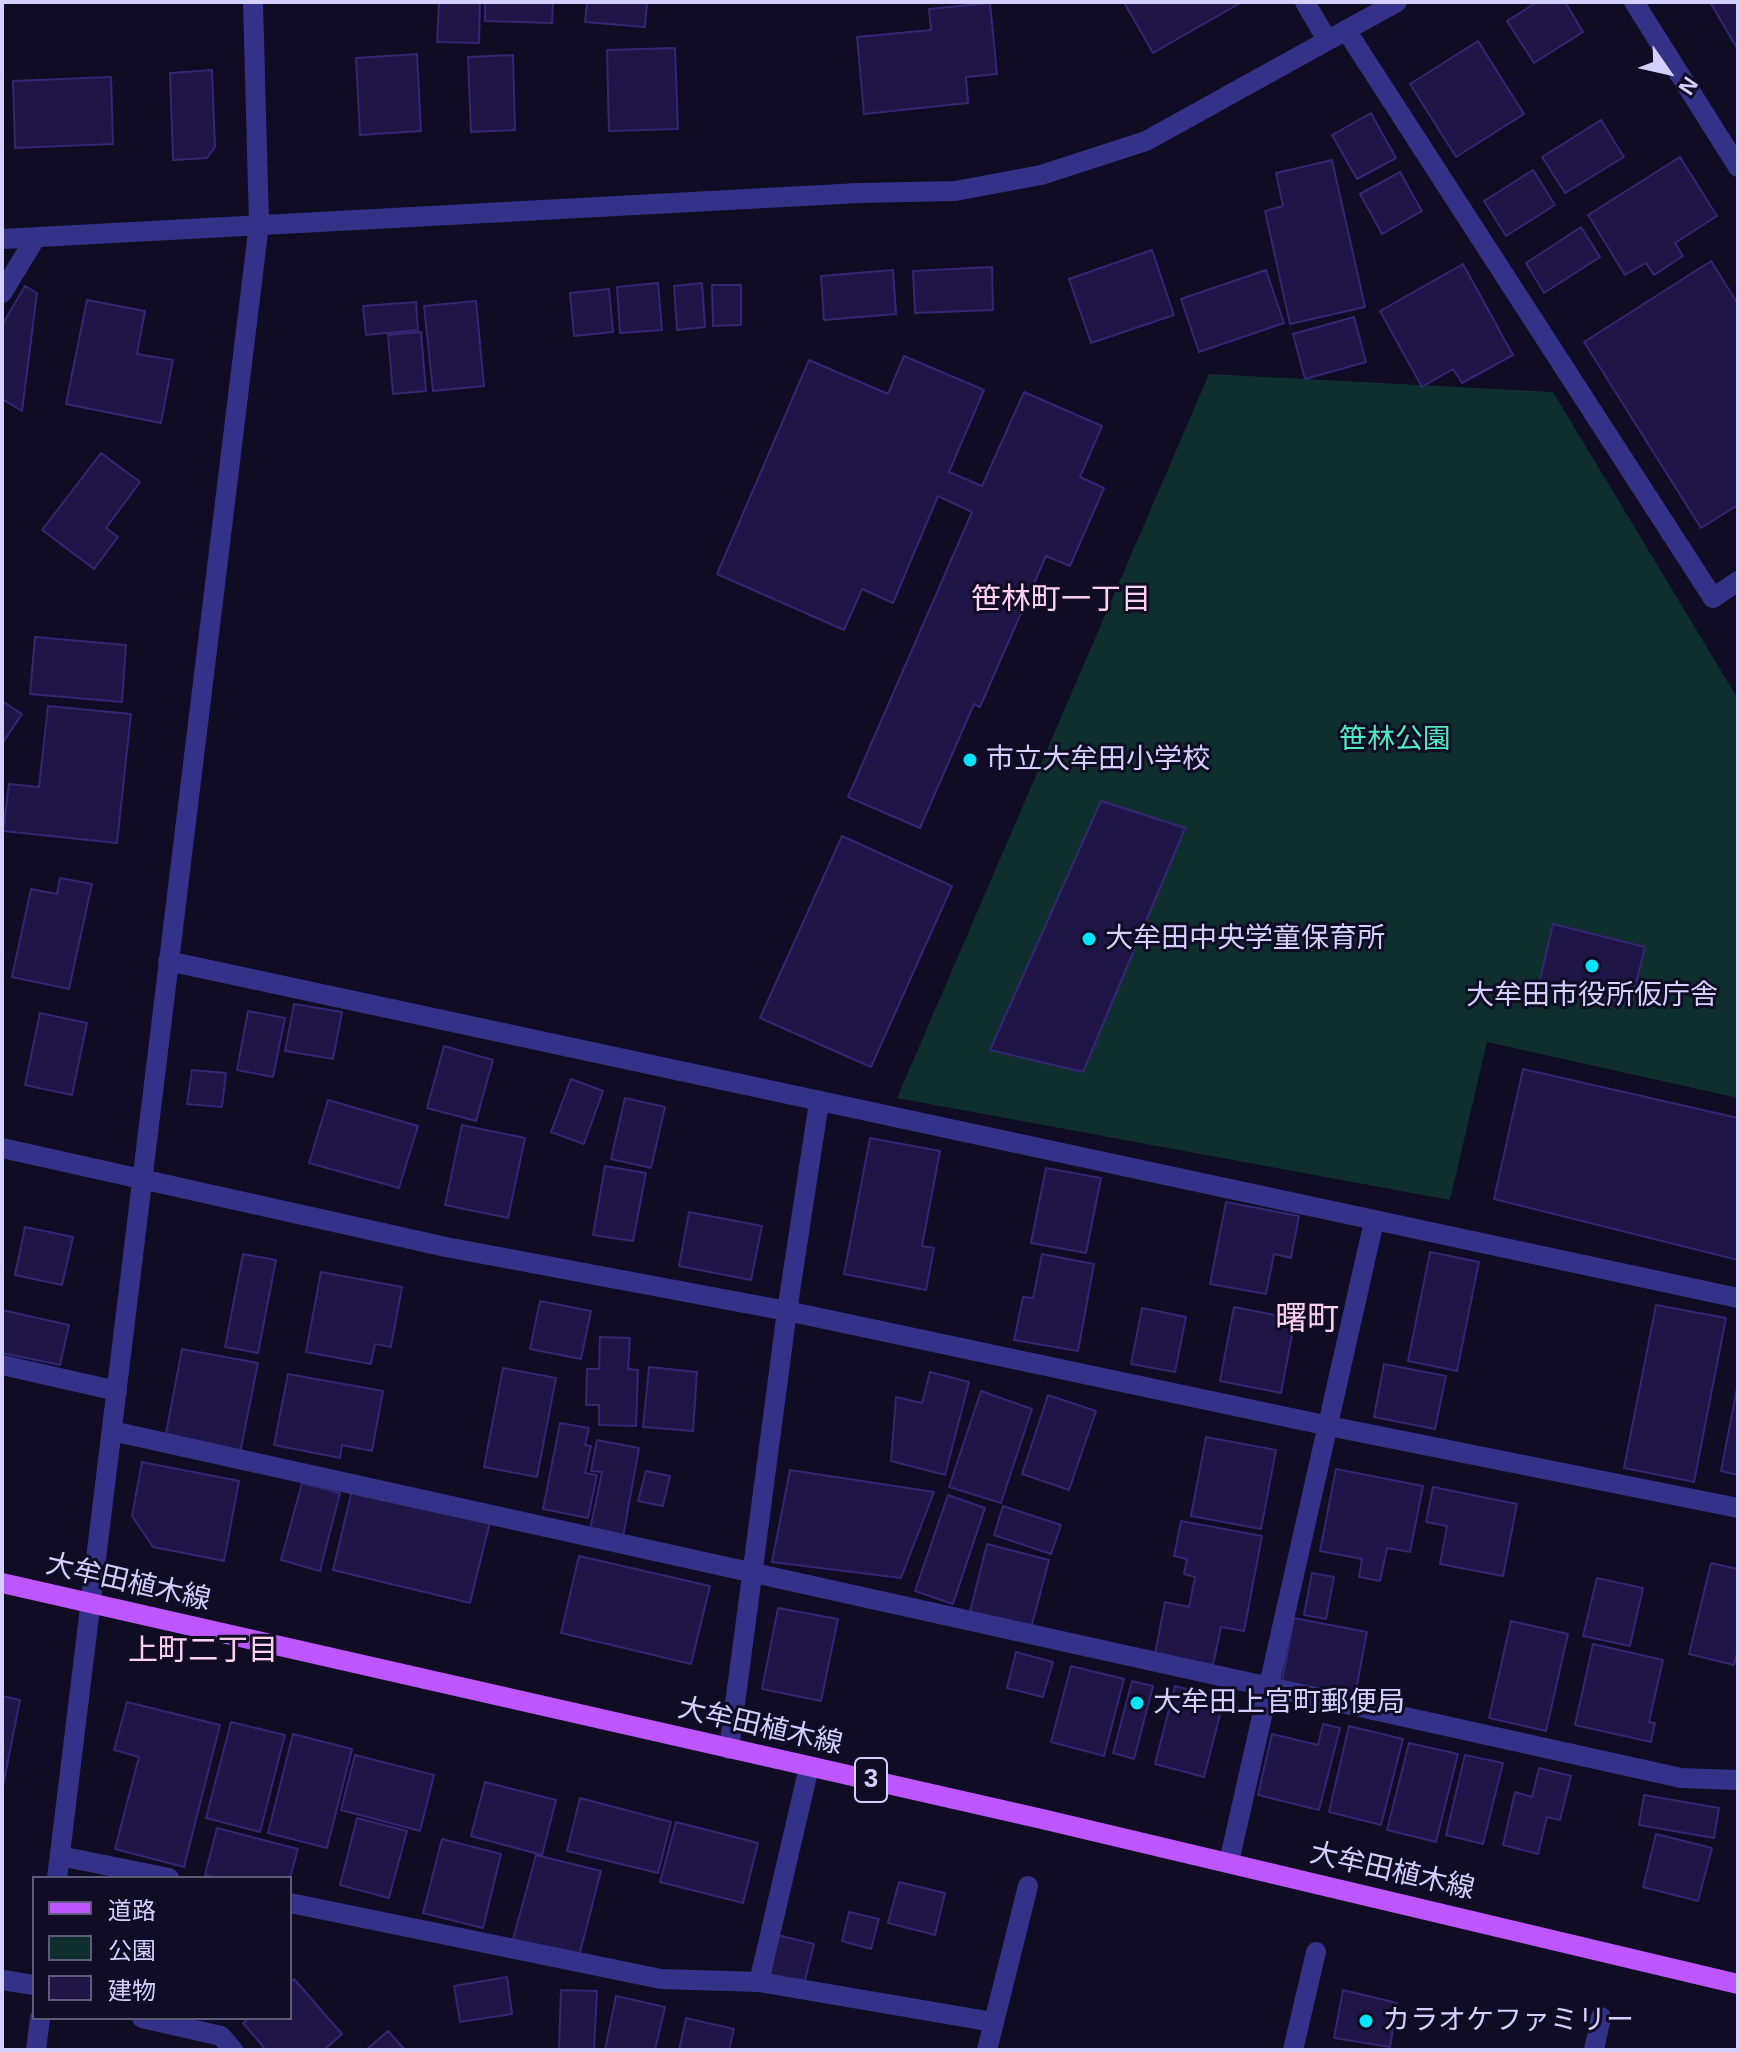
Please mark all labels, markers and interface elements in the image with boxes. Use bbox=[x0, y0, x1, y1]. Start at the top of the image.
north arrow bbox=[1628, 32, 1708, 112]
text: N bbox=[1674, 72, 1703, 99]
district label: 笹林町一丁目 bbox=[971, 583, 1151, 619]
park label: 笹林公園 bbox=[1339, 723, 1451, 757]
place label: 市立大牟田小学校 bbox=[986, 743, 1210, 777]
marker: 市立大牟田小学校 bbox=[961, 751, 979, 769]
place label: 大牟田中央学童保育所 bbox=[1105, 922, 1385, 956]
marker: 大牟田中央学童保育所 bbox=[1080, 930, 1098, 948]
marker: 大牟田市役所仮庁舎 bbox=[1583, 957, 1601, 975]
place label: 大牟田市役所仮庁舎 bbox=[1466, 979, 1718, 1013]
district label: 曙町 bbox=[1275, 1301, 1339, 1339]
street label: 大牟田植木線 bbox=[42, 1548, 214, 1618]
district label: 上町二丁目 bbox=[128, 1634, 278, 1670]
place label: 大牟田上官町郵便局 bbox=[1153, 1686, 1405, 1720]
street label: 大牟田植木線 bbox=[674, 1692, 846, 1762]
marker: 大牟田上官町郵便局 bbox=[1128, 1694, 1146, 1712]
road number: 3 bbox=[855, 1758, 887, 1802]
street label: 大牟田植木線 bbox=[1306, 1837, 1478, 1907]
legend bbox=[32, 1876, 292, 2020]
text: 道路 bbox=[108, 1897, 156, 1924]
text: 公園 bbox=[108, 1937, 156, 1964]
text: 建物 bbox=[108, 1977, 156, 2004]
place label: カラオケファミリー bbox=[1382, 2004, 1634, 2038]
marker: カラオケファミリー bbox=[1357, 2012, 1375, 2030]

